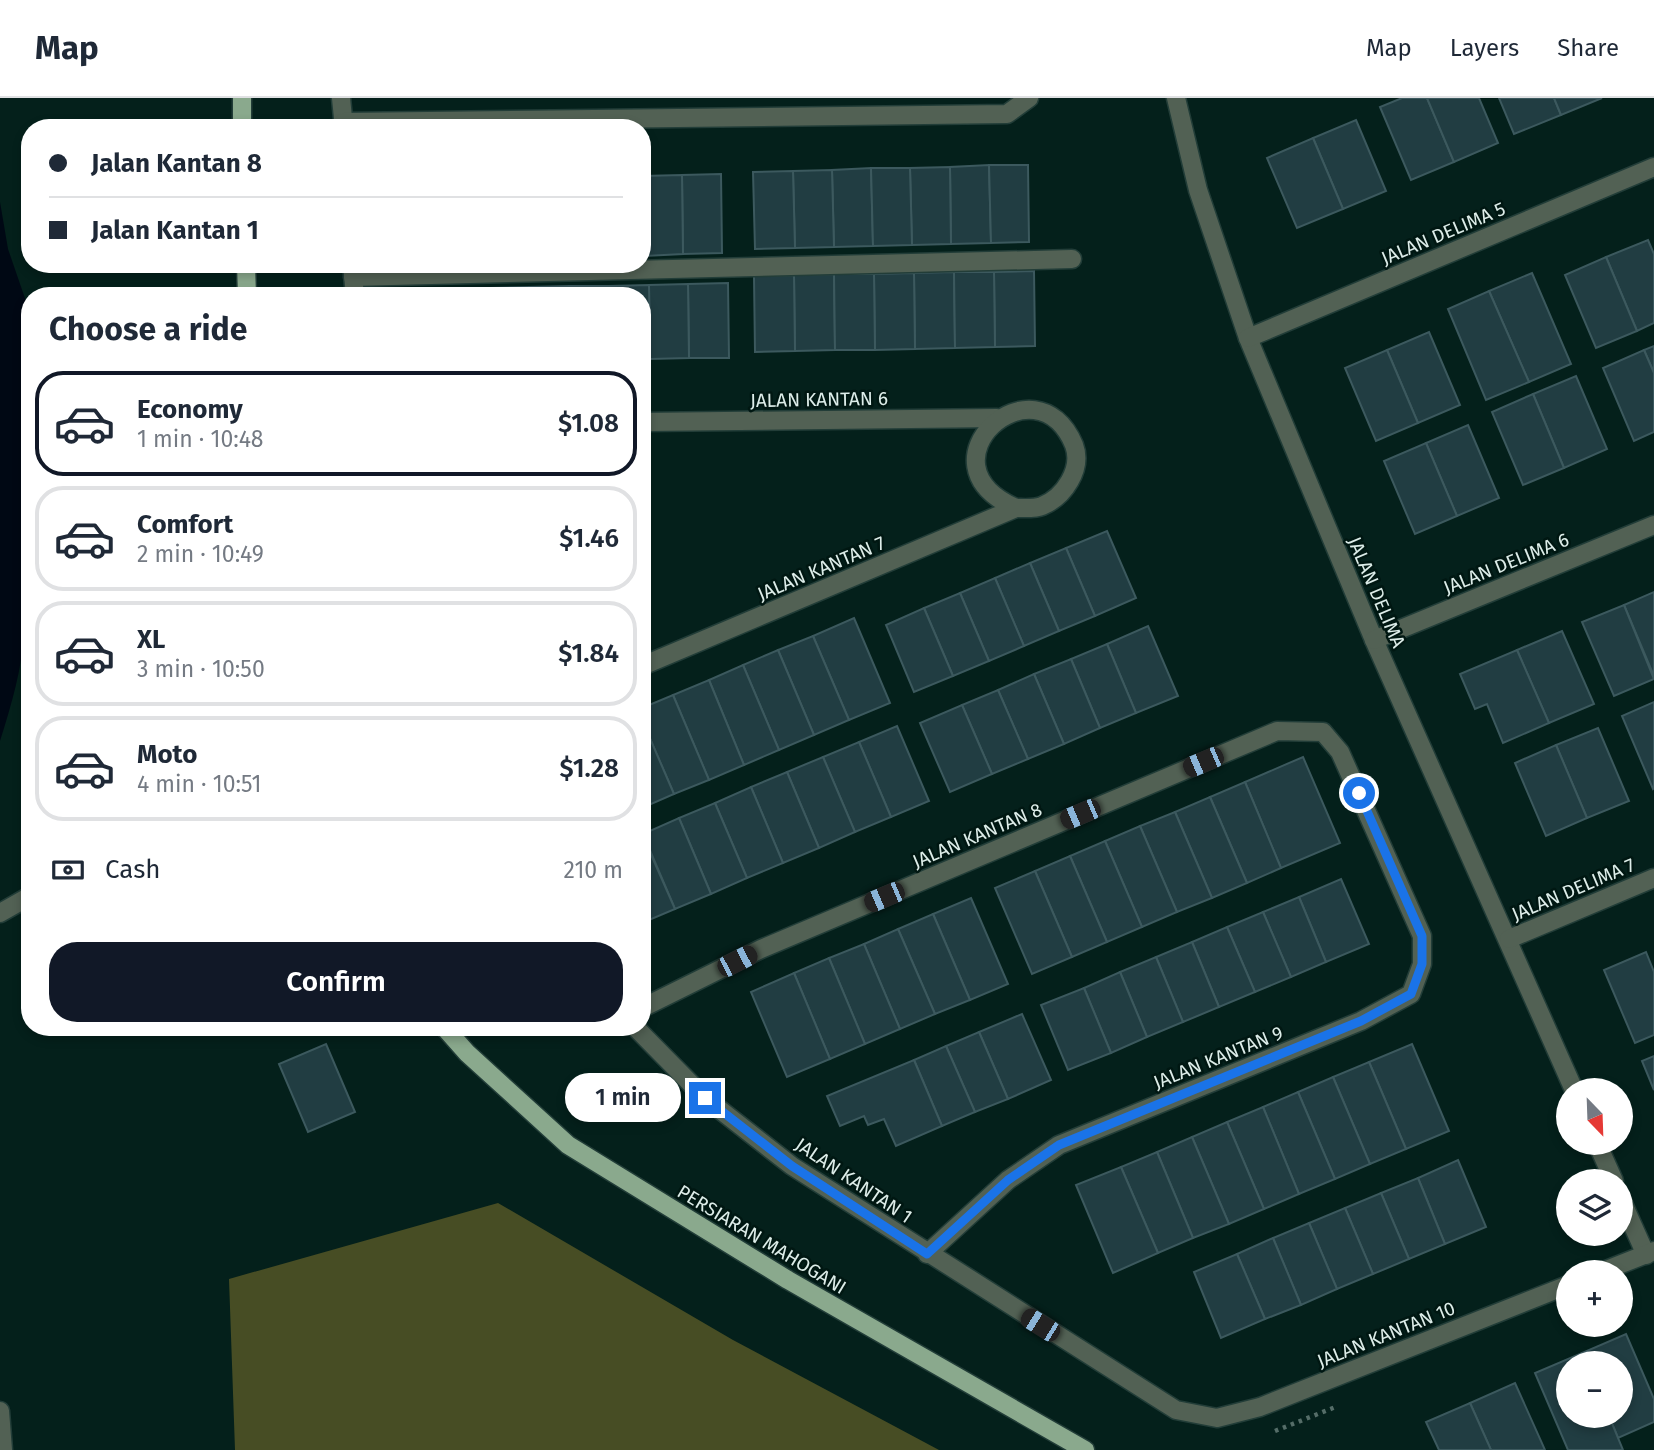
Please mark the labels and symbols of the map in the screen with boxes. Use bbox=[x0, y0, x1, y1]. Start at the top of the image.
street label: JALAN DELIMA 5 bbox=[1378, 197, 1509, 270]
street label: JALAN KANTAN 6 bbox=[750, 387, 888, 412]
street label: JALAN DELIMA 6 bbox=[1440, 528, 1572, 599]
street label: JALAN KANTAN 7 bbox=[754, 531, 888, 606]
street label: JALAN DELIMA bbox=[1343, 533, 1410, 651]
car bbox=[1180, 744, 1227, 780]
route start bbox=[1343, 777, 1375, 809]
car bbox=[1057, 796, 1104, 832]
street label: JALAN KANTAN 8 bbox=[909, 798, 1045, 873]
street label: JALAN DELIMA 7 bbox=[1508, 853, 1638, 926]
car bbox=[861, 879, 908, 915]
car bbox=[714, 942, 761, 980]
street label: JALAN KANTAN 9 bbox=[1150, 1021, 1286, 1094]
callout: 1 min bbox=[565, 1074, 680, 1122]
north arrow bbox=[1556, 1078, 1633, 1155]
route end bbox=[689, 1082, 721, 1114]
street label: JALAN KANTAN 1 bbox=[791, 1133, 917, 1228]
street label: PERSIARAN MAHOGANI bbox=[673, 1180, 850, 1299]
street label: JALAN KANTAN 10 bbox=[1314, 1296, 1459, 1373]
car bbox=[1017, 1305, 1064, 1345]

